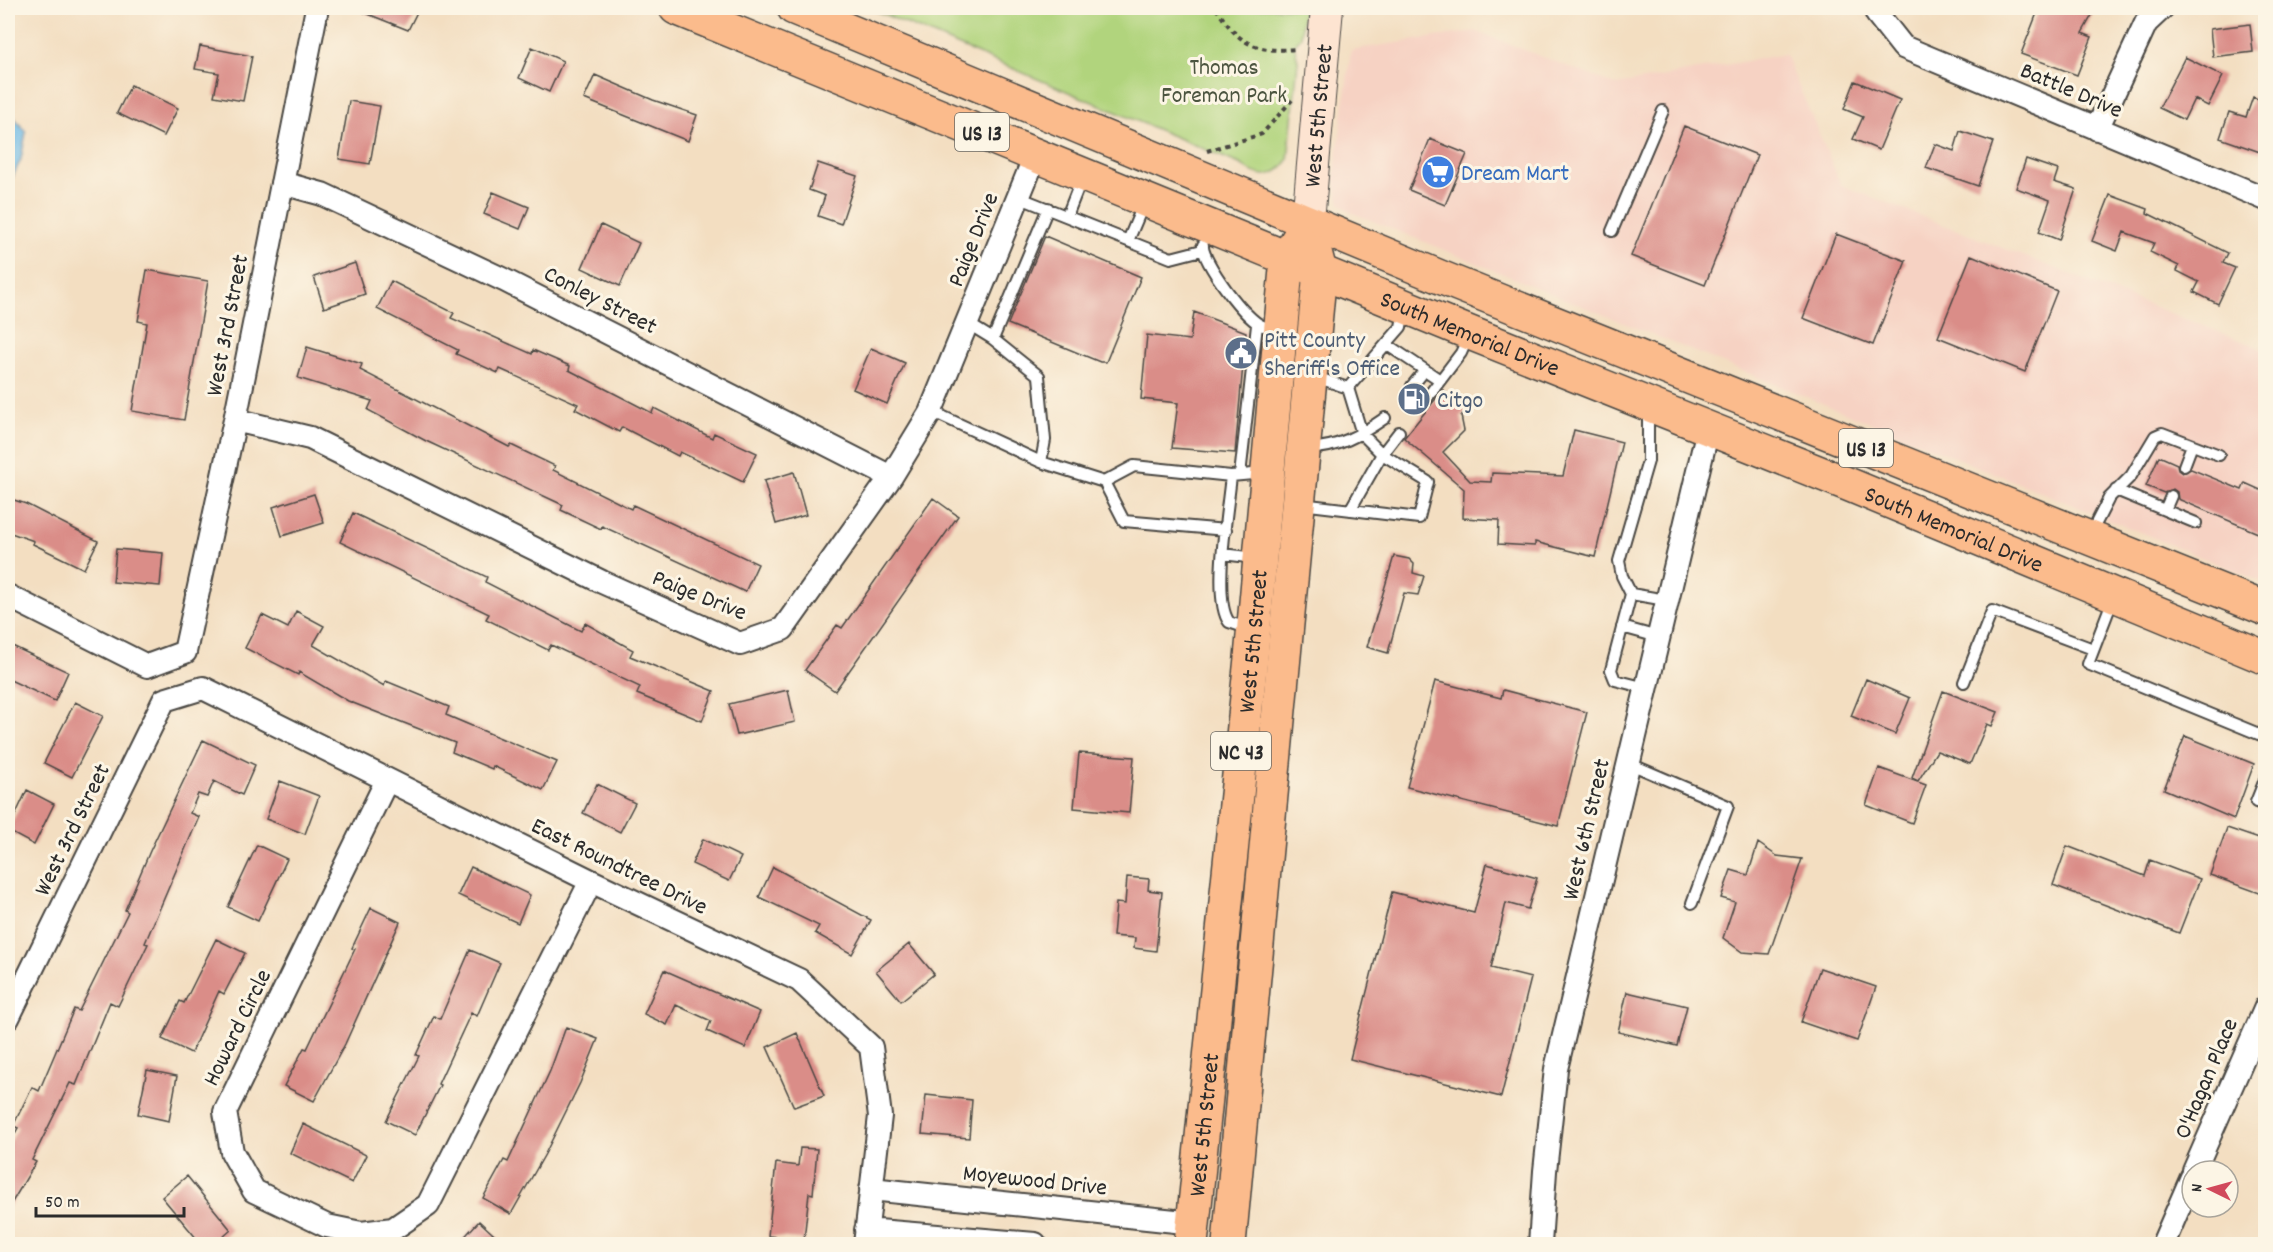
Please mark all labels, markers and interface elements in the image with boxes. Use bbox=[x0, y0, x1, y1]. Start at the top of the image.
street label: West 5th Street bbox=[1297, 42, 1344, 189]
park label: Thomas Foreman Park bbox=[1161, 52, 1287, 114]
street label: Battle Drive bbox=[2014, 55, 2127, 129]
road number: US 13 bbox=[955, 113, 1009, 151]
supermarket icon: Dream Mart bbox=[1420, 154, 1456, 190]
place label: Dream Mart bbox=[1461, 158, 1569, 192]
street label: Paige Drive bbox=[940, 188, 1009, 293]
street label: West 3rd Street bbox=[199, 252, 259, 399]
street label: Conley Street bbox=[537, 259, 662, 345]
street label: South Memorial Drive bbox=[1374, 284, 1564, 387]
place label: Pitt County Sheriff's Office bbox=[1264, 325, 1400, 387]
public building icon: Pitt County Sheriff's Office bbox=[1223, 335, 1259, 371]
fuel station icon: Citgo bbox=[1396, 381, 1432, 417]
place label: Citgo bbox=[1437, 385, 1483, 419]
road number: US 13 bbox=[1839, 429, 1893, 467]
street label: South Memorial Drive bbox=[1858, 479, 2048, 583]
street label: Paige Drive bbox=[646, 562, 751, 631]
street label: West 5th Street bbox=[1231, 568, 1279, 715]
road number: NC 43 bbox=[1211, 732, 1271, 770]
street label: West 6th Street bbox=[1555, 755, 1621, 904]
street label: West 3rd Street bbox=[27, 758, 120, 902]
street label: East Roundtree Drive bbox=[525, 810, 713, 925]
street label: Howard Circle bbox=[196, 964, 282, 1093]
street label: O'Hagan Place bbox=[2167, 1013, 2249, 1145]
street label: West 5th Street bbox=[1182, 1052, 1230, 1198]
street label: Moyewood Drive bbox=[961, 1158, 1108, 1206]
north arrow bbox=[2180, 1159, 2240, 1219]
scale bar bbox=[36, 1180, 184, 1218]
text: N bbox=[2186, 1183, 2209, 1193]
text: 50 m bbox=[45, 1191, 80, 1216]

